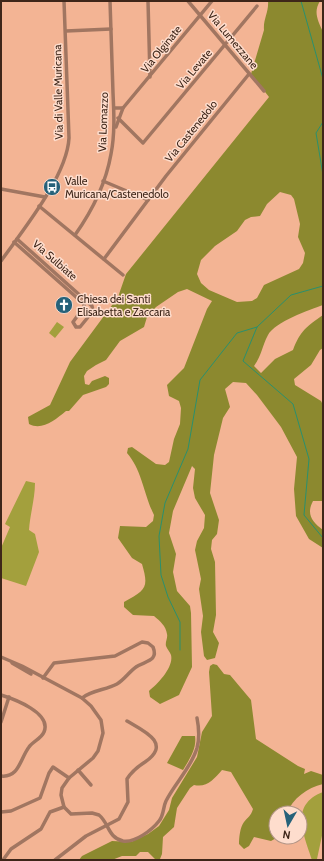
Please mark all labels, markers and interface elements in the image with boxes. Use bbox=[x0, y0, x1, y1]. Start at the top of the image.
street label: Via Lumezzane bbox=[205, 8, 261, 72]
street label: Via Olginate bbox=[138, 22, 185, 76]
street label: Via di Valle Muricana bbox=[50, 44, 66, 140]
street label: Via Levate bbox=[173, 46, 215, 92]
street label: Via Lomazzo bbox=[95, 92, 111, 152]
street label: Via Castenedolo bbox=[162, 97, 220, 165]
place label: Valle Muricana/Castenedolo bbox=[65, 174, 169, 201]
bus stop icon: Valle Muricana/Castenedolo bbox=[42, 177, 62, 197]
street label: Via Sulbiate bbox=[30, 237, 81, 284]
place label: Chiesa dei Santi Elisabetta e Zaccaria bbox=[77, 292, 171, 319]
church icon: Chiesa dei Santi Elisabetta e Zaccaria bbox=[54, 295, 74, 315]
north arrow bbox=[268, 805, 308, 845]
text: N bbox=[281, 827, 291, 842]

